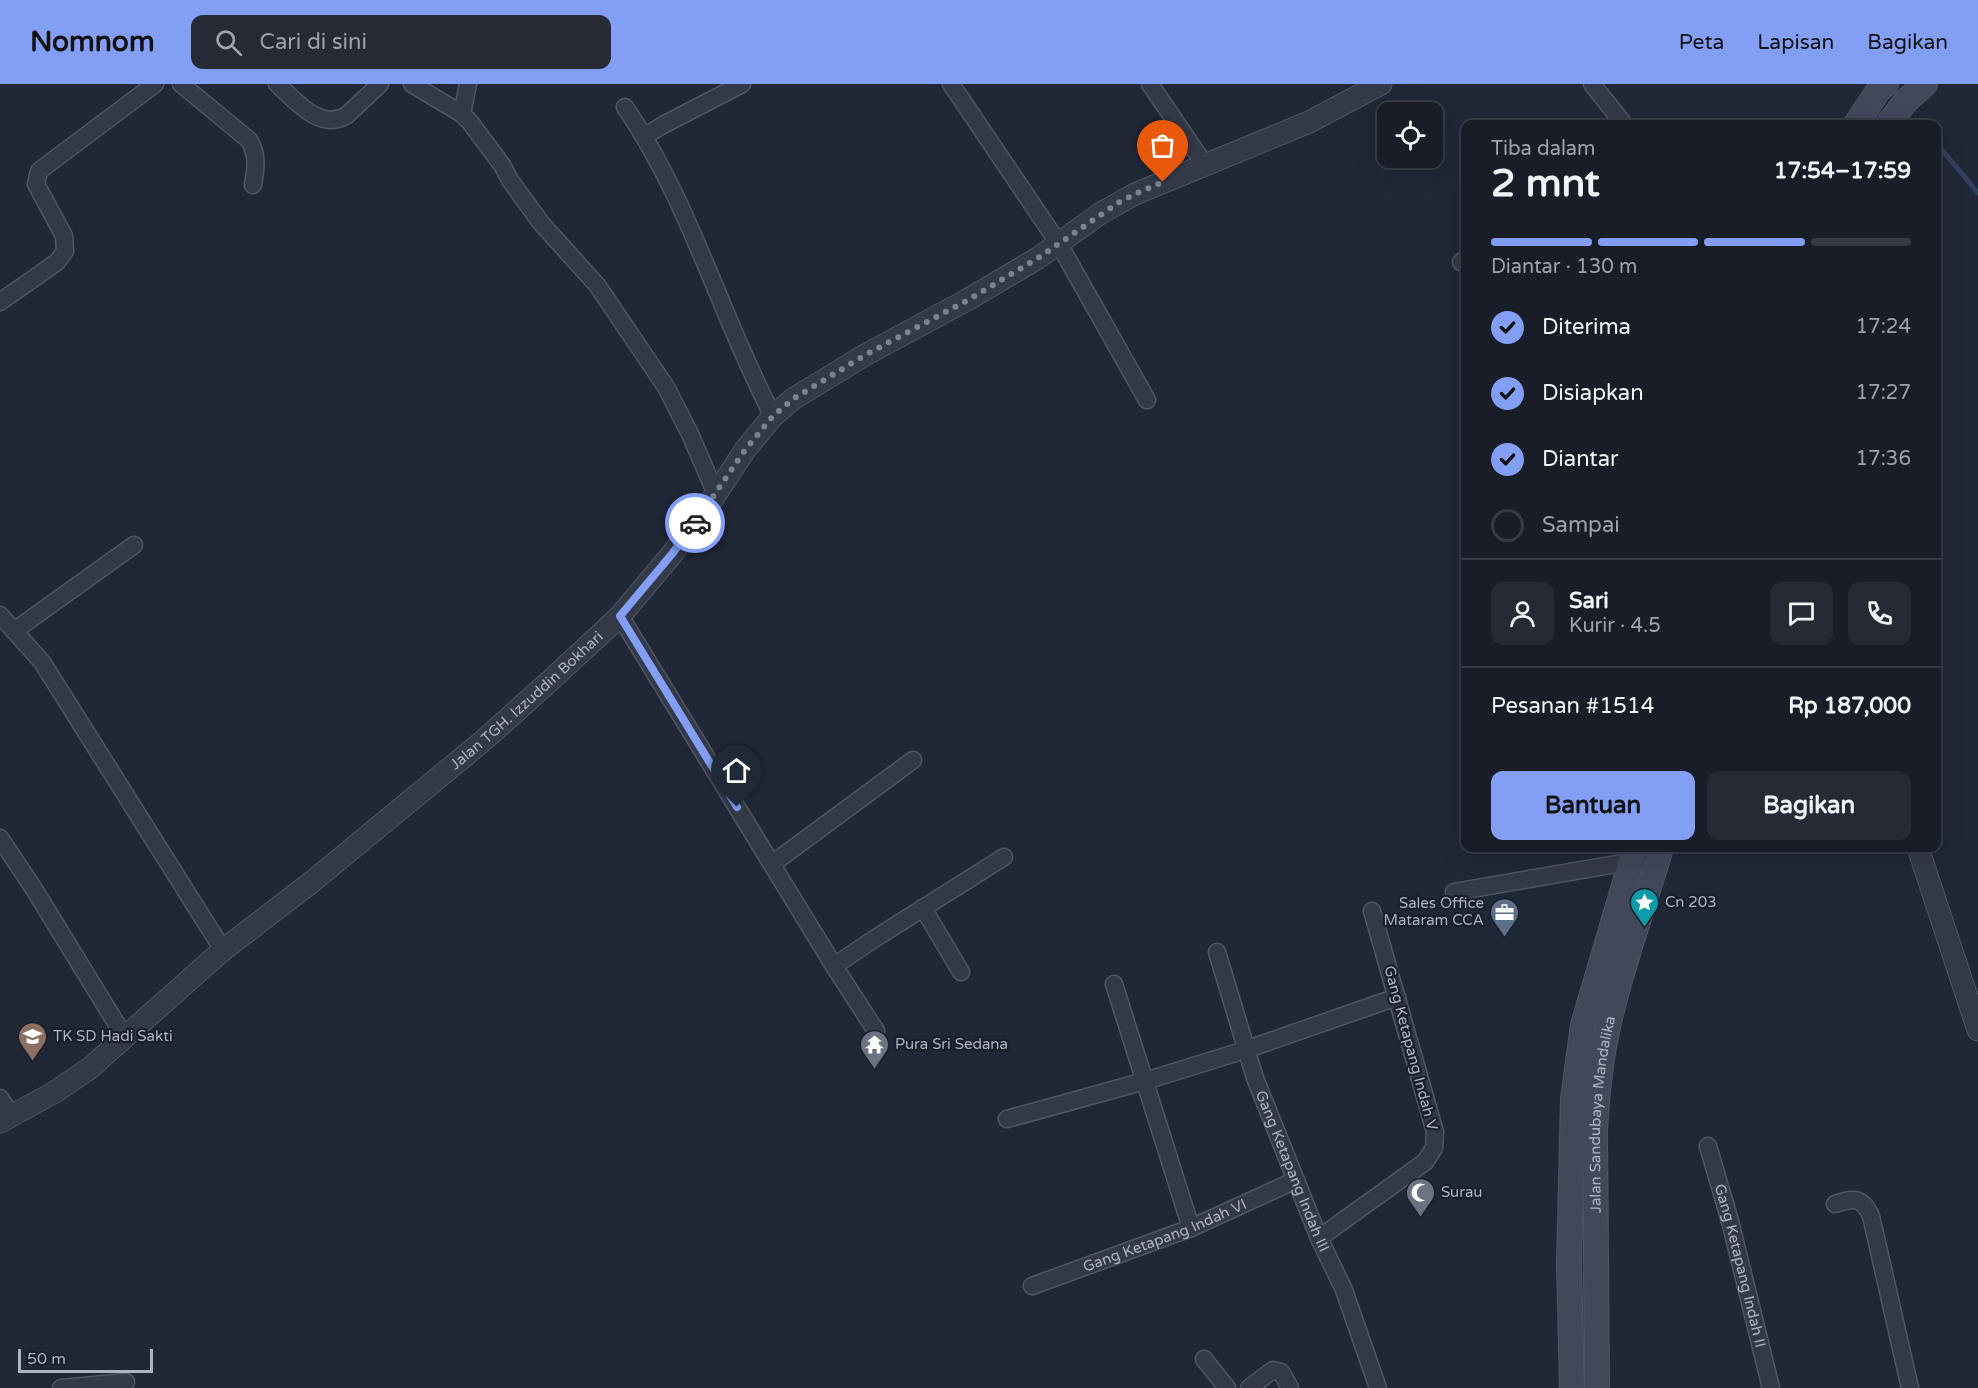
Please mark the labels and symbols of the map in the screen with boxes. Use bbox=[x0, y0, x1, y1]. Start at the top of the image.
pin bbox=[1137, 120, 1188, 182]
courier bbox=[665, 493, 725, 553]
street label: Jalan TGH. Izzuddin Bokhari bbox=[446, 627, 607, 773]
pin bbox=[711, 745, 762, 807]
place icon: Cn 203 bbox=[1628, 886, 1660, 928]
place label: Cn 203 bbox=[1665, 893, 1717, 911]
place label: Sales Office Mataram CCA bbox=[1384, 894, 1484, 929]
office icon: Sales Office Mataram CCA bbox=[1489, 896, 1521, 938]
street label: Gang Ketapang Indah V bbox=[1380, 964, 1442, 1133]
street label: Jalan Sandubaya Mandalika bbox=[1586, 1014, 1619, 1213]
school or university icon: TK SD Hadi Sakti bbox=[16, 1020, 48, 1062]
place label: TK SD Hadi Sakti bbox=[53, 1027, 173, 1045]
temple icon: Pura Sri Sedana bbox=[858, 1028, 890, 1070]
place label: Pura Sri Sedana bbox=[895, 1035, 1008, 1053]
street label: Gang Ketapang Indah III bbox=[1252, 1088, 1333, 1255]
mosque icon: Surau bbox=[1404, 1176, 1436, 1218]
street label: Gang Ketapang Indah II bbox=[1711, 1182, 1770, 1349]
place label: Surau bbox=[1441, 1183, 1483, 1201]
street label: Gang Ketapang Indah VI bbox=[1080, 1195, 1249, 1276]
scale bar bbox=[18, 1346, 153, 1374]

